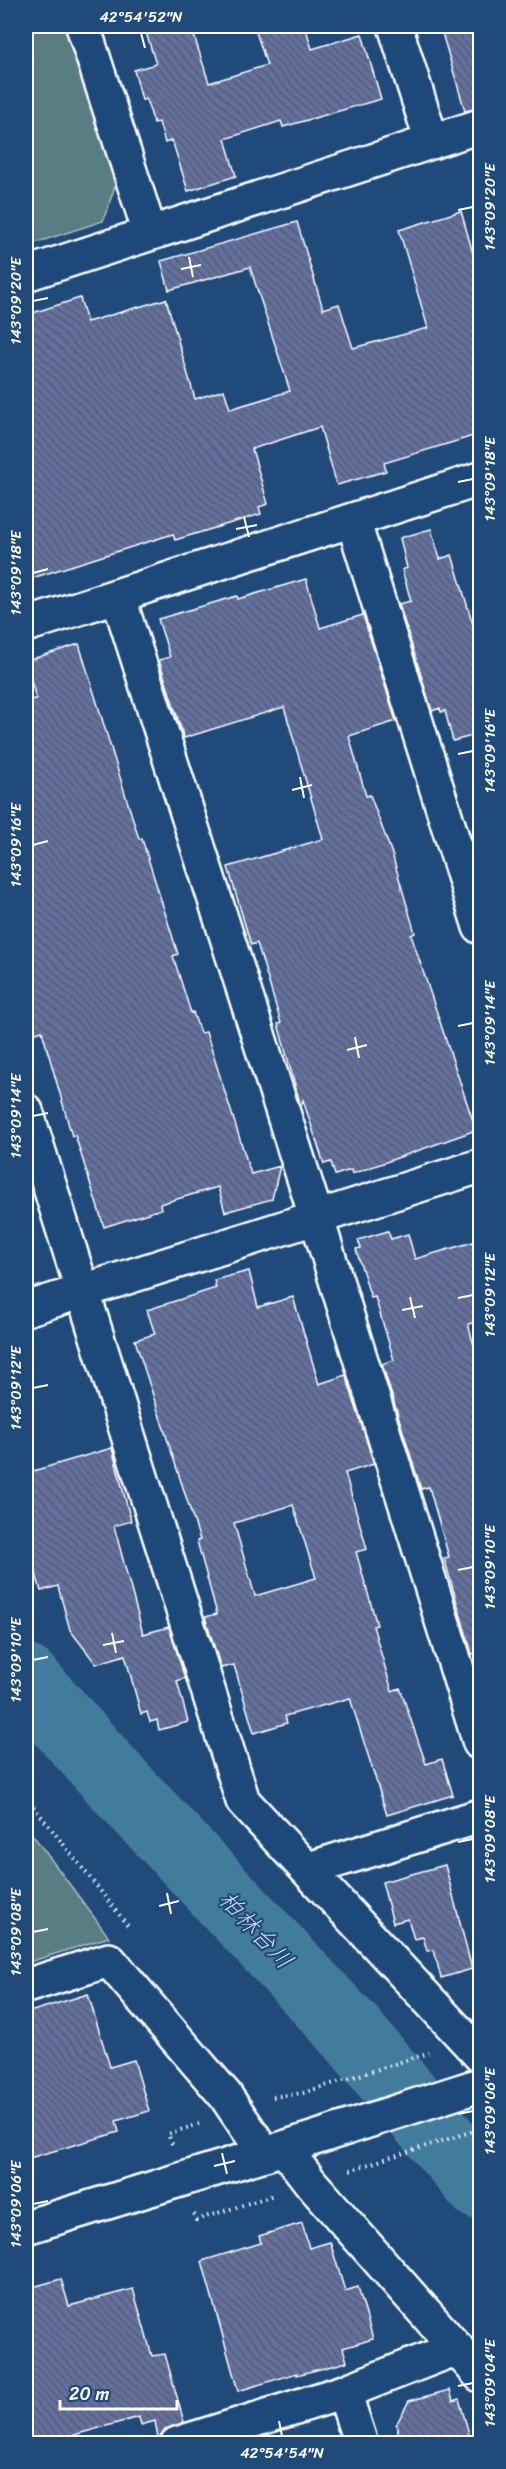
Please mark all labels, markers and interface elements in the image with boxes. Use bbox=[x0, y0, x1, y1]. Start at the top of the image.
text: 42°54'52"N bbox=[99, 4, 183, 30]
text: 143°09'20"E bbox=[477, 162, 503, 251]
text: 143°09'20"E bbox=[3, 256, 29, 345]
text: 143°09'18"E bbox=[477, 435, 503, 521]
text: 143°09'18"E bbox=[3, 529, 29, 615]
text: 143°09'16"E bbox=[477, 707, 503, 793]
text: 143°09'16"E bbox=[3, 801, 29, 887]
text: 143°09'14"E bbox=[477, 979, 503, 1066]
text: 143°09'14"E bbox=[3, 1072, 29, 1159]
text: 143°09'12"E bbox=[477, 1251, 503, 1337]
text: 143°09'12"E bbox=[3, 1344, 29, 1430]
text: 143°09'10"E bbox=[477, 1523, 503, 1610]
text: 143°09'10"E bbox=[3, 1616, 29, 1703]
text: 143°09'08"E bbox=[477, 1793, 503, 1883]
water label: 柏林台川 bbox=[208, 1881, 304, 1979]
text: 143°09'08"E bbox=[3, 1886, 29, 1976]
text: 143°09'06"E bbox=[477, 2066, 503, 2155]
text: 143°09'06"E bbox=[3, 2159, 29, 2248]
text: 143°09'04"E bbox=[477, 2337, 503, 2427]
scale bar bbox=[60, 2373, 177, 2411]
text: 20 m bbox=[69, 2378, 109, 2410]
text: 42°54'54"N bbox=[240, 2440, 324, 2466]

